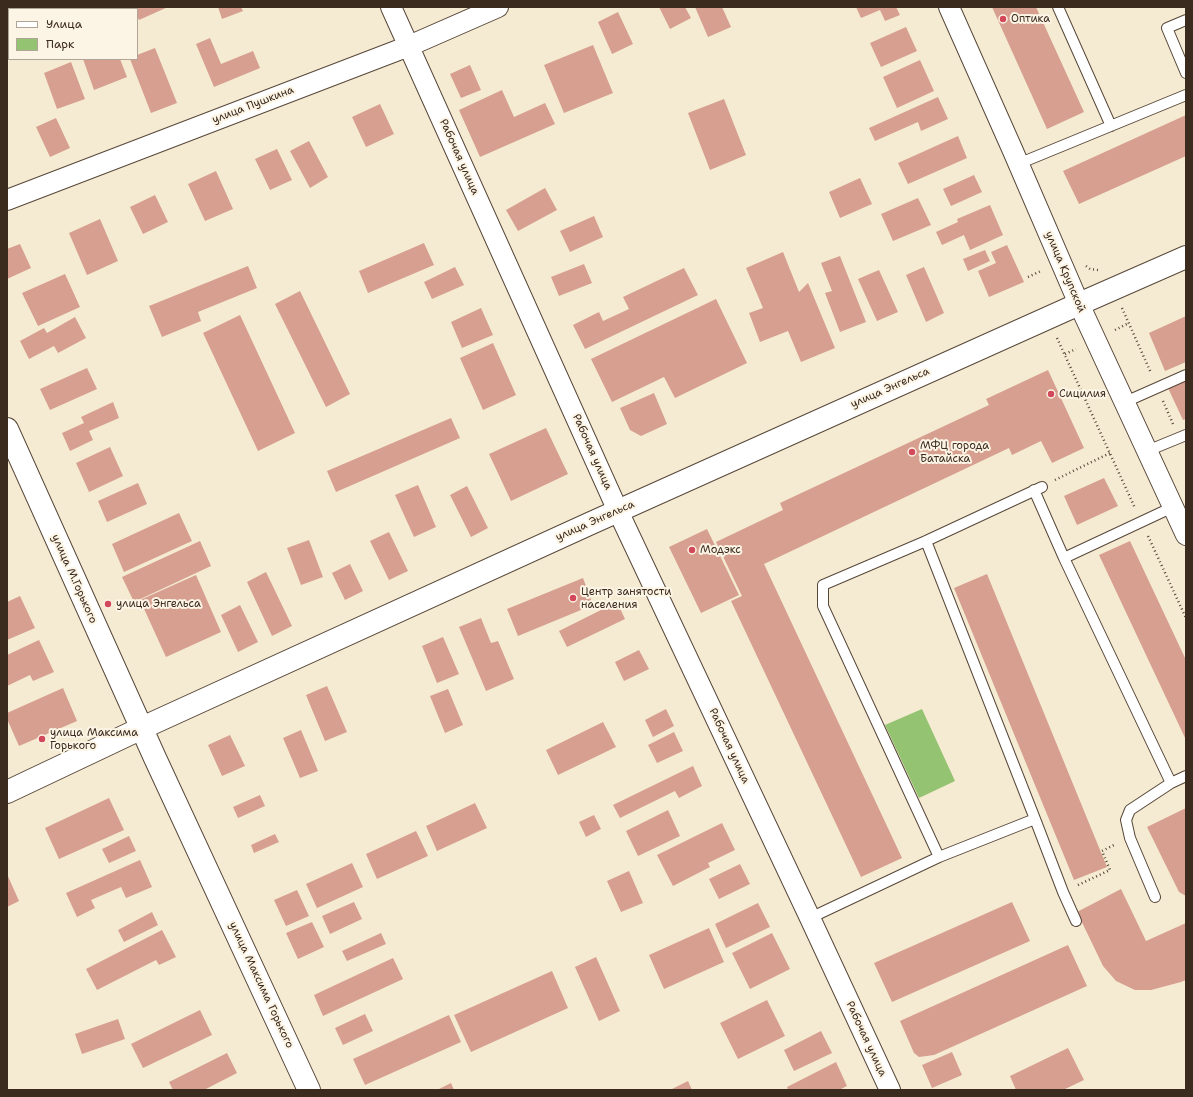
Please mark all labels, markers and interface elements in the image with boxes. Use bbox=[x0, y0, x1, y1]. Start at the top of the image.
legend bbox=[8, 8, 138, 60]
place label: Оптика bbox=[1011, 12, 1050, 26]
marker: Оптика bbox=[998, 14, 1008, 24]
text: Улица bbox=[46, 16, 82, 32]
text: Парк bbox=[46, 36, 74, 52]
street label: улица Пушкина bbox=[210, 83, 296, 127]
street label: Рабочая улица bbox=[436, 117, 482, 197]
street label: улица Крупской bbox=[1042, 229, 1088, 315]
street label: улица Энгельса bbox=[849, 365, 931, 411]
place label: Сицилия bbox=[1059, 387, 1106, 401]
marker: Сицилия bbox=[1046, 389, 1056, 399]
street label: Рабочая улица bbox=[569, 412, 615, 492]
place label: МФЦ города Батайска bbox=[920, 439, 989, 465]
marker: МФЦ города Батайска bbox=[907, 447, 917, 457]
street label: улица Энгельса bbox=[554, 498, 636, 544]
street label: улица М.Горького bbox=[48, 532, 100, 626]
place label: Модэкс bbox=[700, 543, 741, 557]
marker: Модэкс bbox=[687, 545, 697, 555]
place label: Центр занятости населения bbox=[581, 585, 671, 611]
marker: Центр занятости населения bbox=[568, 593, 578, 603]
place label: улица Энгельса bbox=[116, 597, 201, 611]
marker: улица Энгельса bbox=[103, 599, 113, 609]
street label: Рабочая улица bbox=[706, 706, 752, 786]
place label: улица Максима Горького bbox=[50, 726, 138, 752]
marker: улица Максима Горького bbox=[37, 734, 47, 744]
street label: улица Максима Горького bbox=[226, 920, 296, 1050]
street label: Рабочая улица bbox=[843, 999, 889, 1079]

